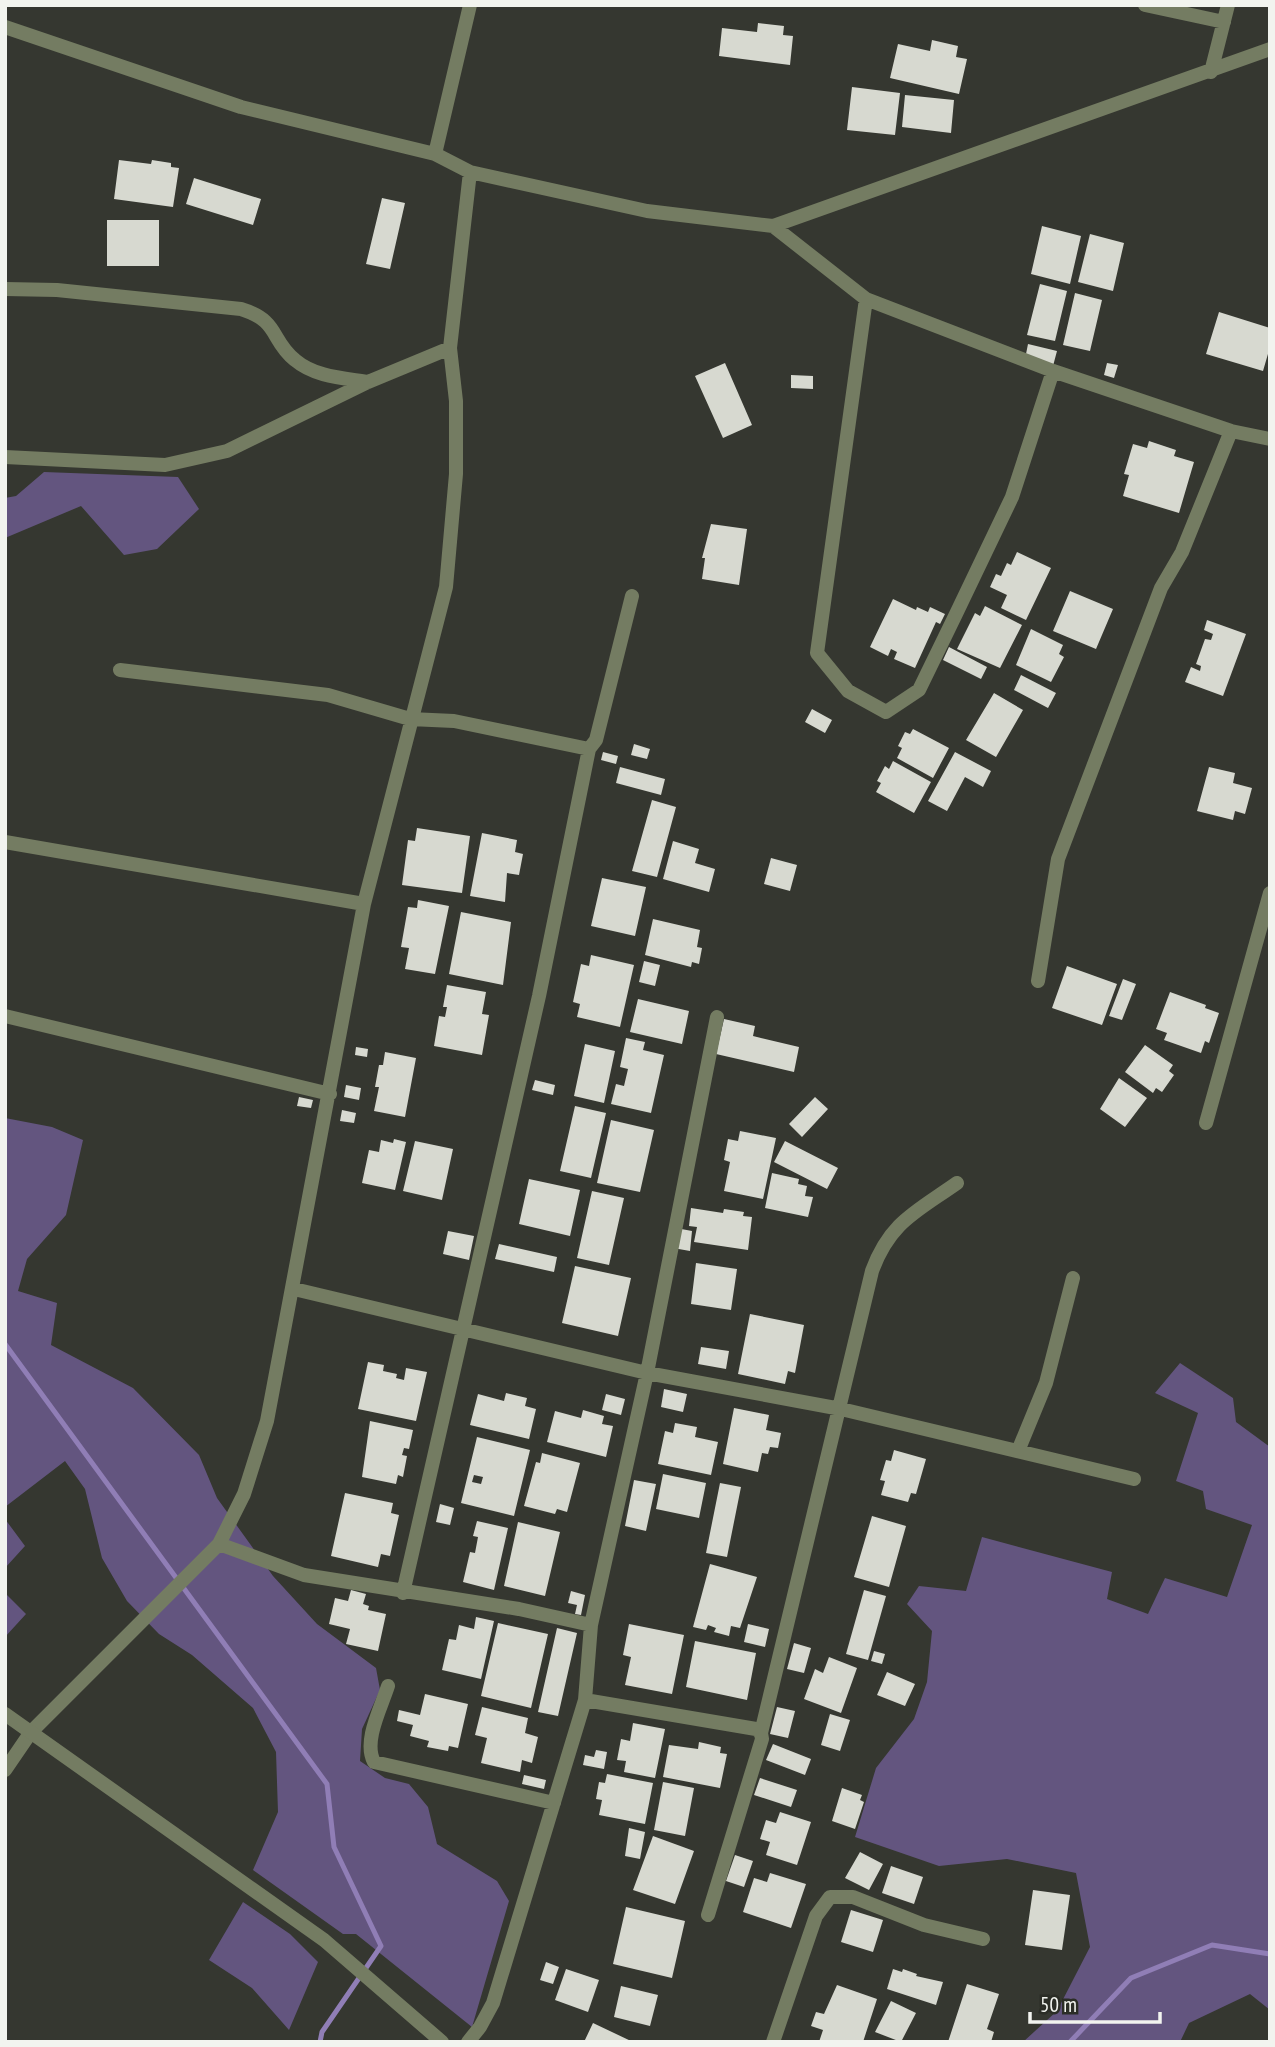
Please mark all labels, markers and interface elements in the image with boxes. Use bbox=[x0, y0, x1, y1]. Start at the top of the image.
scale bar bbox=[1030, 1980, 1160, 2024]
text: 50 m bbox=[1040, 1991, 1077, 2018]

